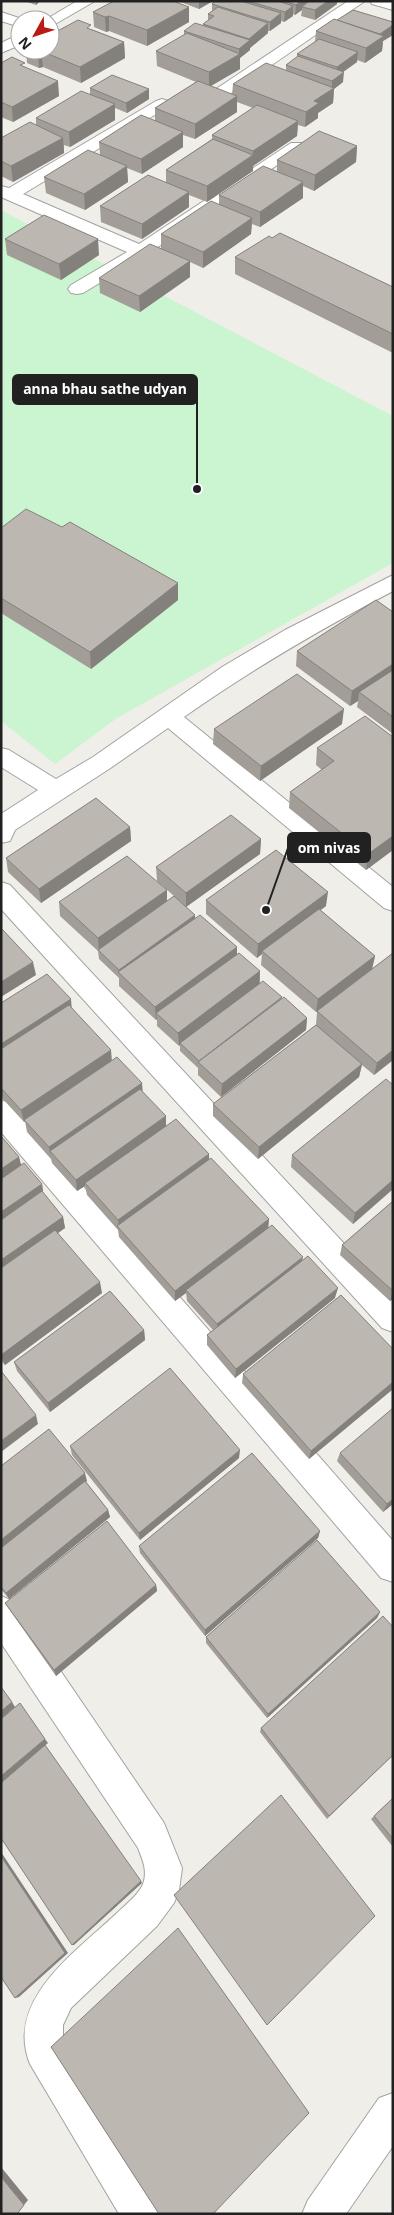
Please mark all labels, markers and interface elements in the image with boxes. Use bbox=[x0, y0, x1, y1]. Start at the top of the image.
north arrow bbox=[10, 10, 60, 60]
text: N bbox=[14, 33, 36, 54]
callout: anna bhau sathe udyan bbox=[13, 375, 197, 404]
text: anna bhau sathe udyan bbox=[23, 379, 187, 398]
callout: om nivas bbox=[288, 833, 370, 862]
text: om nivas bbox=[298, 838, 360, 857]

